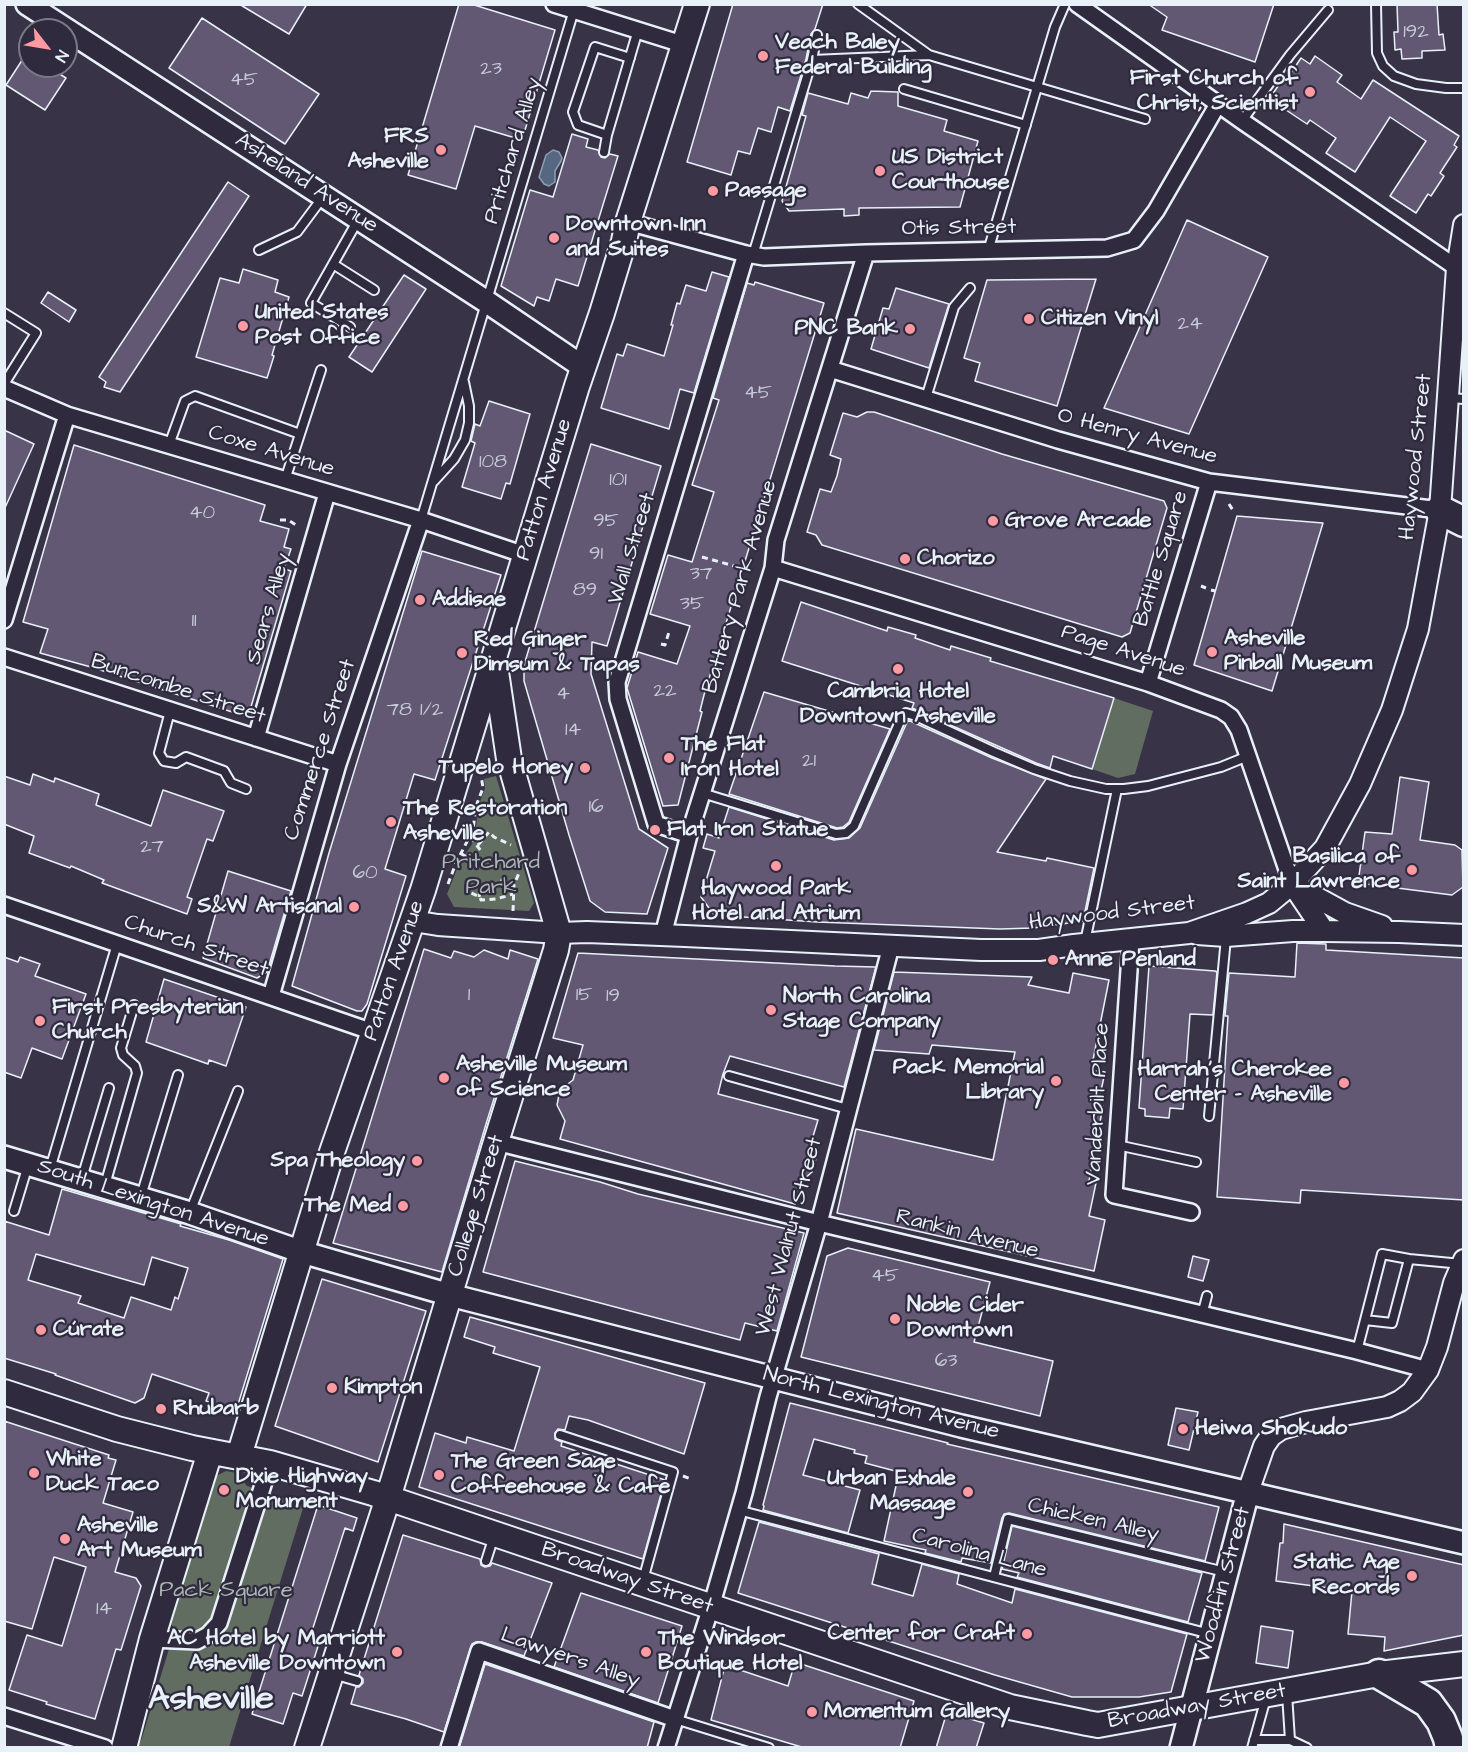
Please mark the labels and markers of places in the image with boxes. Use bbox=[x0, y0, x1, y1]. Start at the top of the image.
place label: Veach Baley Federal Building bbox=[775, 30, 931, 82]
marker: Veach Baley Federal Building bbox=[756, 49, 770, 63]
place label: First Church of Christ, Scientist bbox=[1130, 66, 1298, 118]
marker: First Church of Christ, Scientist bbox=[1303, 85, 1317, 99]
place label: FRS Asheville bbox=[348, 124, 429, 176]
marker: FRS Asheville bbox=[434, 143, 448, 157]
place label: US District Courthouse bbox=[892, 145, 1010, 196]
marker: US District Courthouse bbox=[873, 164, 887, 178]
place label: Passage bbox=[725, 178, 807, 204]
marker: Passage bbox=[706, 184, 720, 198]
place label: Downtown Inn and Suites bbox=[566, 212, 706, 264]
marker: Downtown Inn and Suites bbox=[547, 231, 561, 245]
place label: United States Post Office bbox=[255, 300, 389, 352]
place label: Citizen Vinyl bbox=[1041, 306, 1158, 332]
marker: Citizen Vinyl bbox=[1022, 312, 1036, 326]
place label: PNC Bank bbox=[794, 316, 898, 342]
marker: United States Post Office bbox=[236, 319, 250, 333]
marker: PNC Bank bbox=[903, 322, 917, 336]
place label: Grove Arcade bbox=[1005, 508, 1151, 534]
marker: Grove Arcade bbox=[986, 514, 1000, 528]
place label: Chorizo bbox=[917, 546, 995, 572]
marker: Chorizo bbox=[898, 552, 912, 566]
place label: Addisae bbox=[432, 587, 506, 613]
marker: Addisae bbox=[413, 593, 427, 607]
place label: Asheville Pinball Museum bbox=[1224, 626, 1372, 678]
place label: Red Ginger Dimsum & Tapas bbox=[474, 627, 640, 678]
marker: Asheville Pinball Museum bbox=[1205, 645, 1219, 659]
marker: Red Ginger Dimsum & Tapas bbox=[455, 646, 469, 660]
marker: Cambria Hotel Downtown Asheville bbox=[891, 662, 905, 676]
place label: Cambria Hotel Downtown Asheville bbox=[800, 679, 996, 730]
place label: The Flat Iron Hotel bbox=[681, 732, 779, 784]
marker: The Flat Iron Hotel bbox=[662, 751, 676, 765]
place label: Tupelo Honey bbox=[439, 755, 573, 781]
marker: Tupelo Honey bbox=[578, 761, 592, 775]
place label: The Restoration Asheville bbox=[403, 796, 567, 848]
marker: The Restoration Asheville bbox=[384, 815, 398, 829]
place label: Flat Iron Statue bbox=[667, 817, 828, 843]
marker: Flat Iron Statue bbox=[648, 823, 662, 837]
place label: Basilica of Saint Lawrence bbox=[1238, 844, 1400, 896]
marker: Haywood Park Hotel and Atrium bbox=[769, 859, 783, 873]
marker: Basilica of Saint Lawrence bbox=[1405, 863, 1419, 877]
place label: Haywood Park Hotel and Atrium bbox=[692, 876, 860, 927]
place label: S&W Artisanal bbox=[197, 894, 342, 920]
marker: S&W Artisanal bbox=[347, 900, 361, 914]
place label: Anne Penland bbox=[1065, 947, 1196, 973]
marker: Anne Penland bbox=[1046, 953, 1060, 967]
place label: North Carolina Stage Company bbox=[783, 984, 941, 1036]
place label: First Presbyterian Church bbox=[52, 995, 243, 1046]
marker: North Carolina Stage Company bbox=[764, 1003, 778, 1017]
marker: First Presbyterian Church bbox=[33, 1014, 47, 1028]
place label: Asheville Museum of Science bbox=[456, 1052, 627, 1104]
place label: Pack Memorial Library bbox=[893, 1055, 1044, 1106]
place label: Harrah's Cherokee Center - Asheville bbox=[1138, 1057, 1332, 1108]
marker: Asheville Museum of Science bbox=[437, 1071, 451, 1085]
marker: Pack Memorial Library bbox=[1049, 1074, 1063, 1088]
marker: Harrah's Cherokee Center - Asheville bbox=[1337, 1076, 1351, 1090]
place label: Spa Theology bbox=[270, 1148, 405, 1174]
marker: Spa Theology bbox=[410, 1154, 424, 1168]
place label: The Med bbox=[304, 1193, 391, 1219]
marker: The Med bbox=[396, 1199, 410, 1213]
place label: Noble Cider Downtown bbox=[907, 1293, 1024, 1344]
marker: Noble Cider Downtown bbox=[888, 1312, 902, 1326]
place label: Cúrate bbox=[53, 1317, 124, 1343]
marker: Cúrate bbox=[34, 1323, 48, 1337]
place label: Kimpton bbox=[344, 1375, 422, 1401]
marker: Kimpton bbox=[325, 1381, 339, 1395]
place label: Rhubarb bbox=[173, 1396, 259, 1422]
marker: Rhubarb bbox=[154, 1402, 168, 1416]
place label: Heiwa Shokudo bbox=[1195, 1416, 1347, 1442]
marker: Heiwa Shokudo bbox=[1176, 1422, 1190, 1436]
place label: White Duck Taco bbox=[46, 1447, 159, 1498]
place label: The Green Sage Coffeehouse & Cafe bbox=[451, 1449, 670, 1500]
place label: Dixie Highway Monument bbox=[236, 1464, 368, 1516]
marker: White Duck Taco bbox=[27, 1466, 41, 1480]
place label: Urban Exhale Massage bbox=[827, 1466, 956, 1518]
marker: The Green Sage Coffeehouse & Cafe bbox=[432, 1468, 446, 1482]
marker: Dixie Highway Monument bbox=[217, 1483, 231, 1497]
marker: Urban Exhale Massage bbox=[961, 1485, 975, 1499]
place label: Asheville Art Museum bbox=[77, 1513, 202, 1564]
marker: Asheville Art Museum bbox=[58, 1532, 72, 1546]
place label: Static Age Records bbox=[1293, 1550, 1400, 1602]
marker: Static Age Records bbox=[1405, 1569, 1419, 1583]
place label: Center for Craft bbox=[828, 1621, 1015, 1647]
place label: AC Hotel by Marriott Asheville Downtown bbox=[167, 1626, 385, 1678]
place label: The Windsor Boutique Hotel bbox=[658, 1626, 803, 1678]
marker: Center for Craft bbox=[1020, 1627, 1034, 1641]
marker: AC Hotel by Marriott Asheville Downtown bbox=[390, 1645, 404, 1659]
marker: The Windsor Boutique Hotel bbox=[639, 1645, 653, 1659]
place label: Momentum Gallery bbox=[824, 1699, 1010, 1725]
marker: Momentum Gallery bbox=[805, 1705, 819, 1719]

